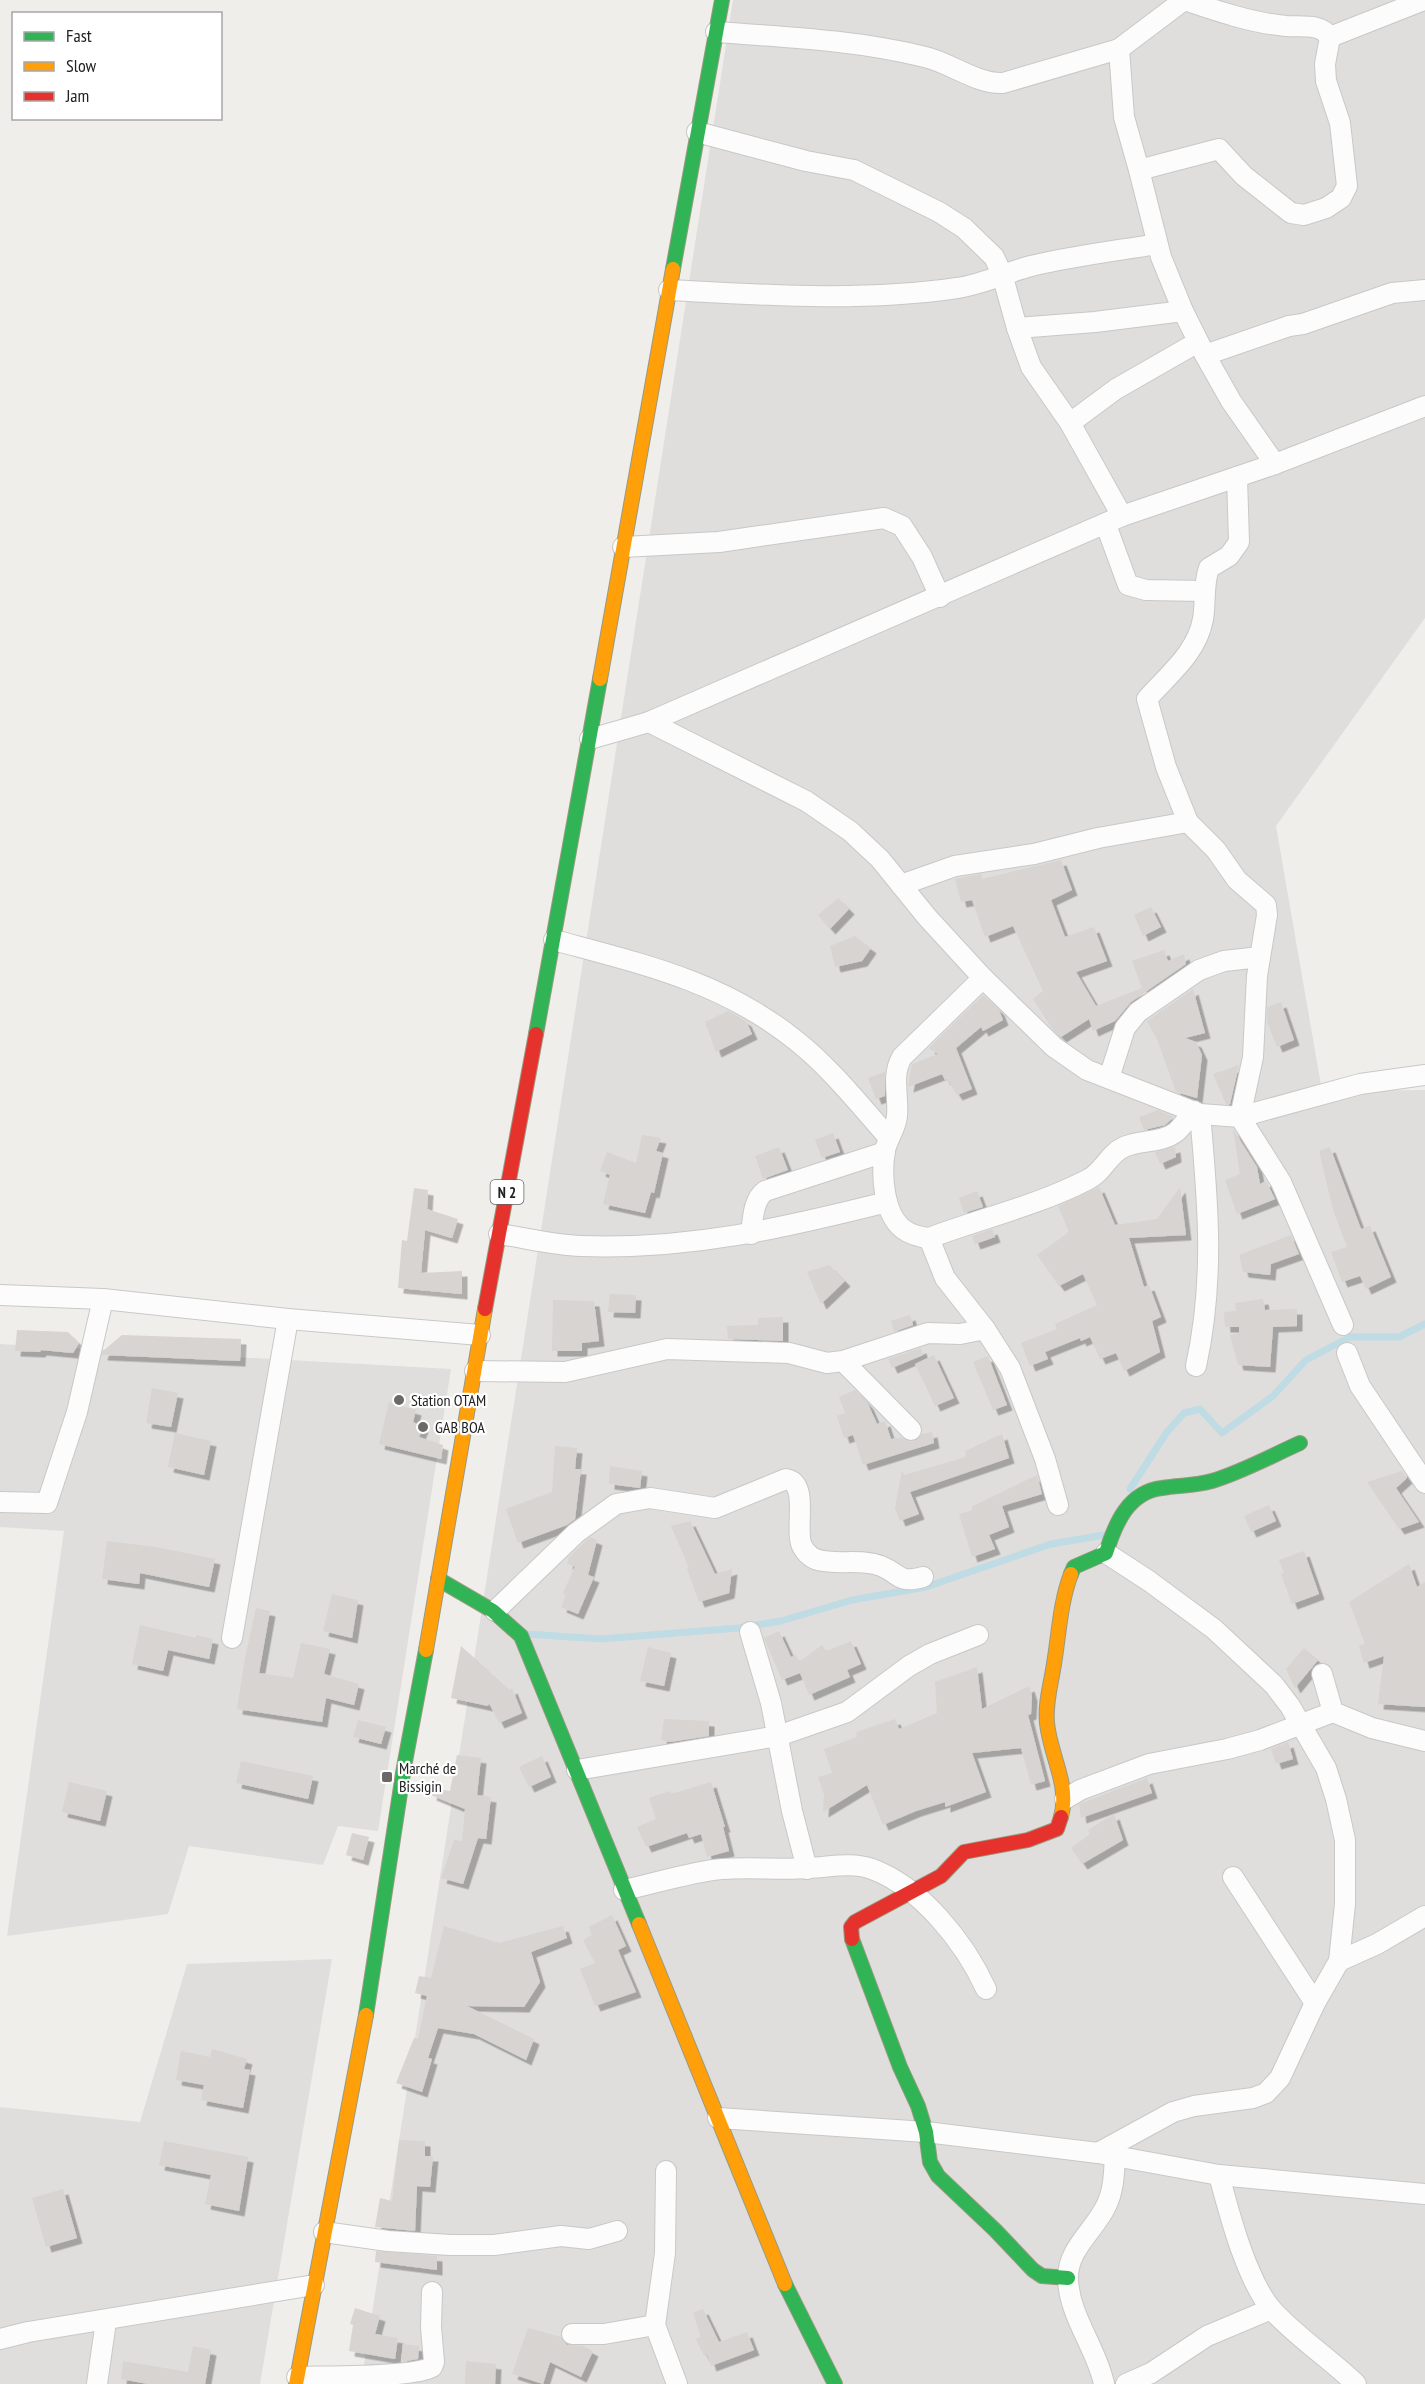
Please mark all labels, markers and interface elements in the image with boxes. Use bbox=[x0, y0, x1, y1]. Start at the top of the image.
legend bbox=[12, 12, 222, 120]
text: Fast bbox=[66, 24, 92, 47]
text: Slow bbox=[66, 54, 97, 77]
text: Jam bbox=[65, 84, 89, 107]
road number: N 2 bbox=[490, 1180, 524, 1204]
place label: Station OTAM bbox=[411, 1390, 486, 1410]
marker: Station OTAM bbox=[392, 1393, 406, 1407]
place label: GAB BOA bbox=[435, 1417, 485, 1437]
marker: GAB BOA bbox=[416, 1420, 430, 1434]
place label: Marché de Bissigin bbox=[399, 1758, 456, 1796]
marker: Marché de Bissigin bbox=[380, 1770, 394, 1784]

